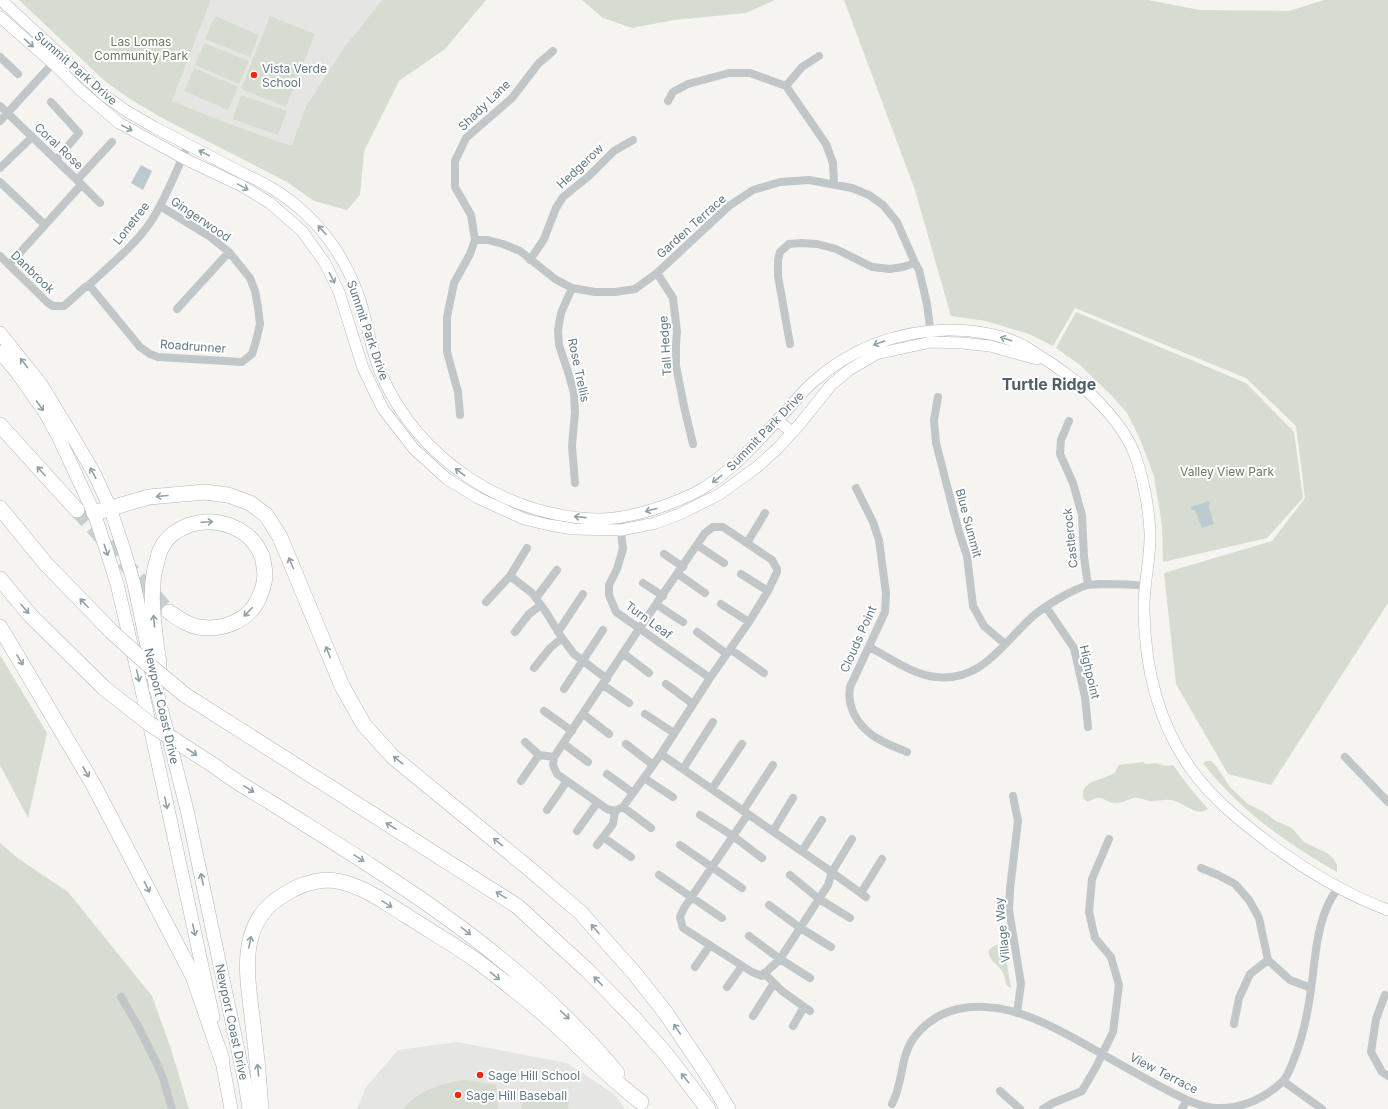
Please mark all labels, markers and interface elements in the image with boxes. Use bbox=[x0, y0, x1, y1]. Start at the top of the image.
street label: Summit Park Drive bbox=[32, 28, 120, 108]
park label: Las Lomas Community Park bbox=[94, 34, 188, 63]
one-way arrow bbox=[24, 38, 34, 48]
place label: Vista Verde School bbox=[262, 61, 327, 90]
marker: Vista Verde School bbox=[249, 70, 259, 80]
street label: Shady Lane bbox=[455, 76, 513, 134]
street label: Coral Rose bbox=[31, 120, 87, 172]
one-way arrow bbox=[121, 124, 133, 132]
street label: Hedgerow bbox=[553, 140, 607, 192]
one-way arrow bbox=[199, 149, 211, 156]
one-way arrow bbox=[237, 184, 249, 191]
street label: Garden Terrace bbox=[653, 191, 729, 261]
street label: Gingerwood bbox=[168, 193, 234, 245]
street label: Lonetree bbox=[110, 199, 152, 247]
one-way arrow bbox=[317, 225, 326, 236]
street label: Danbrook bbox=[8, 247, 58, 297]
one-way arrow bbox=[329, 272, 337, 284]
street label: Summit Park Drive bbox=[344, 278, 392, 382]
street label: Tall Hedge bbox=[655, 315, 675, 377]
one-way arrow bbox=[1000, 335, 1012, 343]
street label: Roadrunner bbox=[159, 336, 227, 356]
street label: Rose Trellis bbox=[565, 337, 593, 403]
one-way arrow bbox=[873, 339, 885, 347]
one-way arrow bbox=[20, 358, 29, 369]
district label: Turtle Ridge bbox=[1002, 374, 1096, 394]
street label: Summit Park Drive bbox=[723, 388, 807, 474]
one-way arrow bbox=[36, 400, 44, 411]
park label: Valley View Park bbox=[1180, 464, 1274, 479]
one-way arrow bbox=[37, 466, 46, 476]
one-way arrow bbox=[89, 467, 97, 479]
one-way arrow bbox=[455, 467, 466, 476]
one-way arrow bbox=[711, 475, 722, 483]
street label: Blue Summit bbox=[953, 487, 985, 559]
one-way arrow bbox=[156, 492, 169, 499]
one-way arrow bbox=[644, 507, 657, 514]
street label: Castlerock bbox=[1059, 507, 1081, 569]
one-way arrow bbox=[574, 513, 587, 521]
one-way arrow bbox=[200, 518, 213, 525]
one-way arrow bbox=[103, 543, 110, 556]
one-way arrow bbox=[287, 557, 294, 569]
one-way arrow bbox=[79, 598, 89, 608]
street label: Turn Leaf bbox=[623, 598, 676, 642]
street label: Clouds Point bbox=[837, 603, 879, 675]
one-way arrow bbox=[21, 604, 29, 615]
one-way arrow bbox=[243, 607, 253, 617]
one-way arrow bbox=[150, 615, 157, 628]
street label: Highpoint bbox=[1077, 644, 1103, 700]
street label: Newport Coast Drive bbox=[141, 647, 183, 765]
one-way arrow bbox=[323, 647, 331, 659]
one-way arrow bbox=[17, 654, 25, 666]
one-way arrow bbox=[135, 669, 142, 682]
one-way arrow bbox=[186, 748, 197, 756]
one-way arrow bbox=[392, 755, 403, 764]
one-way arrow bbox=[83, 766, 91, 778]
one-way arrow bbox=[243, 785, 254, 793]
one-way arrow bbox=[163, 796, 171, 809]
one-way arrow bbox=[385, 821, 397, 829]
one-way arrow bbox=[493, 838, 503, 847]
one-way arrow bbox=[353, 854, 364, 862]
one-way arrow bbox=[197, 873, 205, 886]
one-way arrow bbox=[144, 881, 151, 893]
one-way arrow bbox=[495, 891, 507, 899]
street label: Village Way bbox=[991, 896, 1013, 964]
one-way arrow bbox=[381, 900, 392, 908]
one-way arrow bbox=[190, 923, 198, 936]
one-way arrow bbox=[590, 924, 600, 934]
one-way arrow bbox=[461, 927, 472, 936]
one-way arrow bbox=[246, 936, 254, 949]
street label: Newport Coast Drive bbox=[212, 963, 252, 1081]
one-way arrow bbox=[490, 972, 501, 980]
one-way arrow bbox=[593, 976, 603, 986]
one-way arrow bbox=[560, 1011, 570, 1020]
one-way arrow bbox=[673, 1024, 681, 1035]
street label: View Terrace bbox=[1127, 1049, 1201, 1097]
one-way arrow bbox=[255, 1064, 262, 1077]
place label: Sage Hill School bbox=[488, 1068, 580, 1083]
marker: Sage Hill School bbox=[475, 1070, 485, 1080]
one-way arrow bbox=[680, 1072, 689, 1083]
place label: Sage Hill Baseball bbox=[466, 1088, 567, 1103]
marker: Sage Hill Baseball bbox=[453, 1090, 463, 1100]

